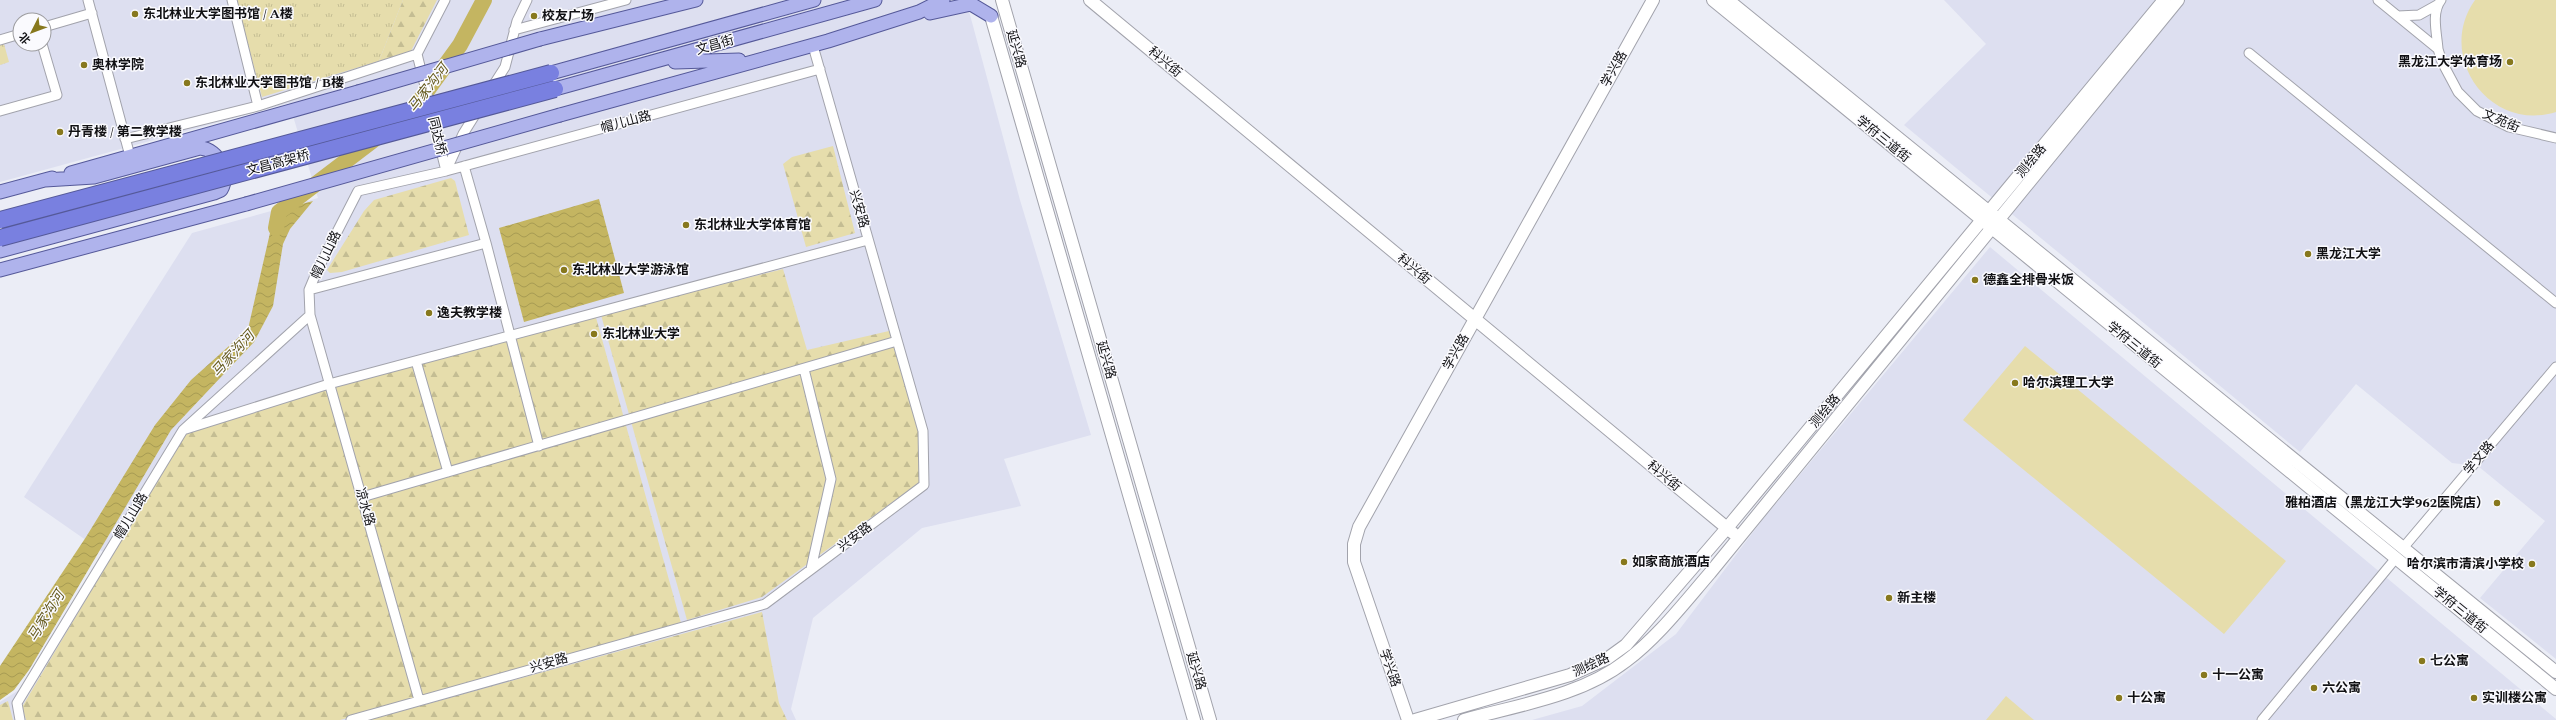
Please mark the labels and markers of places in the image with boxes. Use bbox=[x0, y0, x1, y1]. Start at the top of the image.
place label: 东北林业大学图书馆 / A楼 bbox=[143, 4, 293, 24]
place label: 校友广场 bbox=[542, 6, 594, 26]
marker: 东北林业大学图书馆 / A楼 bbox=[130, 9, 140, 19]
marker: 校友广场 bbox=[529, 11, 539, 21]
place label: 黑龙江大学体育场 bbox=[2398, 52, 2502, 72]
place label: 奥林学院 bbox=[92, 55, 144, 75]
marker: 黑龙江大学体育场 bbox=[2505, 57, 2515, 67]
marker: 奥林学院 bbox=[79, 60, 89, 70]
place label: 东北林业大学图书馆 / B楼 bbox=[195, 73, 344, 93]
marker: 东北林业大学图书馆 / B楼 bbox=[182, 78, 192, 88]
place label: 丹青楼 / 第二教学楼 bbox=[68, 122, 182, 142]
marker: 丹青楼 / 第二教学楼 bbox=[55, 127, 65, 137]
place label: 东北林业大学体育馆 bbox=[694, 215, 811, 235]
marker: 东北林业大学体育馆 bbox=[681, 220, 691, 230]
place label: 黑龙江大学 bbox=[2316, 244, 2381, 264]
marker: 黑龙江大学 bbox=[2303, 249, 2313, 259]
place label: 东北林业大学游泳馆 bbox=[572, 260, 689, 280]
marker: 东北林业大学游泳馆 bbox=[559, 265, 569, 275]
place label: 德鑫全排骨米饭 bbox=[1983, 270, 2074, 290]
marker: 德鑫全排骨米饭 bbox=[1970, 275, 1980, 285]
place label: 逸夫教学楼 bbox=[437, 303, 502, 323]
marker: 逸夫教学楼 bbox=[424, 308, 434, 318]
place label: 东北林业大学 bbox=[602, 324, 680, 344]
marker: 东北林业大学 bbox=[589, 329, 599, 339]
place label: 哈尔滨理工大学 bbox=[2023, 373, 2114, 393]
marker: 哈尔滨理工大学 bbox=[2010, 378, 2020, 388]
place label: 雅柏酒店（黑龙江大学962医院店） bbox=[2285, 493, 2489, 513]
marker: 雅柏酒店（黑龙江大学962医院店） bbox=[2492, 498, 2502, 508]
place label: 如家商旅酒店 bbox=[1632, 552, 1710, 572]
place label: 哈尔滨市清滨小学校 bbox=[2407, 554, 2524, 574]
marker: 如家商旅酒店 bbox=[1619, 557, 1629, 567]
marker: 哈尔滨市清滨小学校 bbox=[2527, 559, 2537, 569]
place label: 新主楼 bbox=[1897, 588, 1936, 608]
marker: 新主楼 bbox=[1884, 593, 1894, 603]
place label: 七公寓 bbox=[2430, 651, 2469, 671]
marker: 七公寓 bbox=[2417, 656, 2427, 666]
place label: 十一公寓 bbox=[2212, 665, 2264, 685]
marker: 十一公寓 bbox=[2199, 670, 2209, 680]
place label: 六公寓 bbox=[2322, 678, 2361, 698]
marker: 六公寓 bbox=[2309, 683, 2319, 693]
place label: 十公寓 bbox=[2127, 688, 2166, 708]
place label: 实训楼公寓 bbox=[2482, 688, 2547, 708]
marker: 十公寓 bbox=[2114, 693, 2124, 703]
marker: 实训楼公寓 bbox=[2469, 693, 2479, 703]

